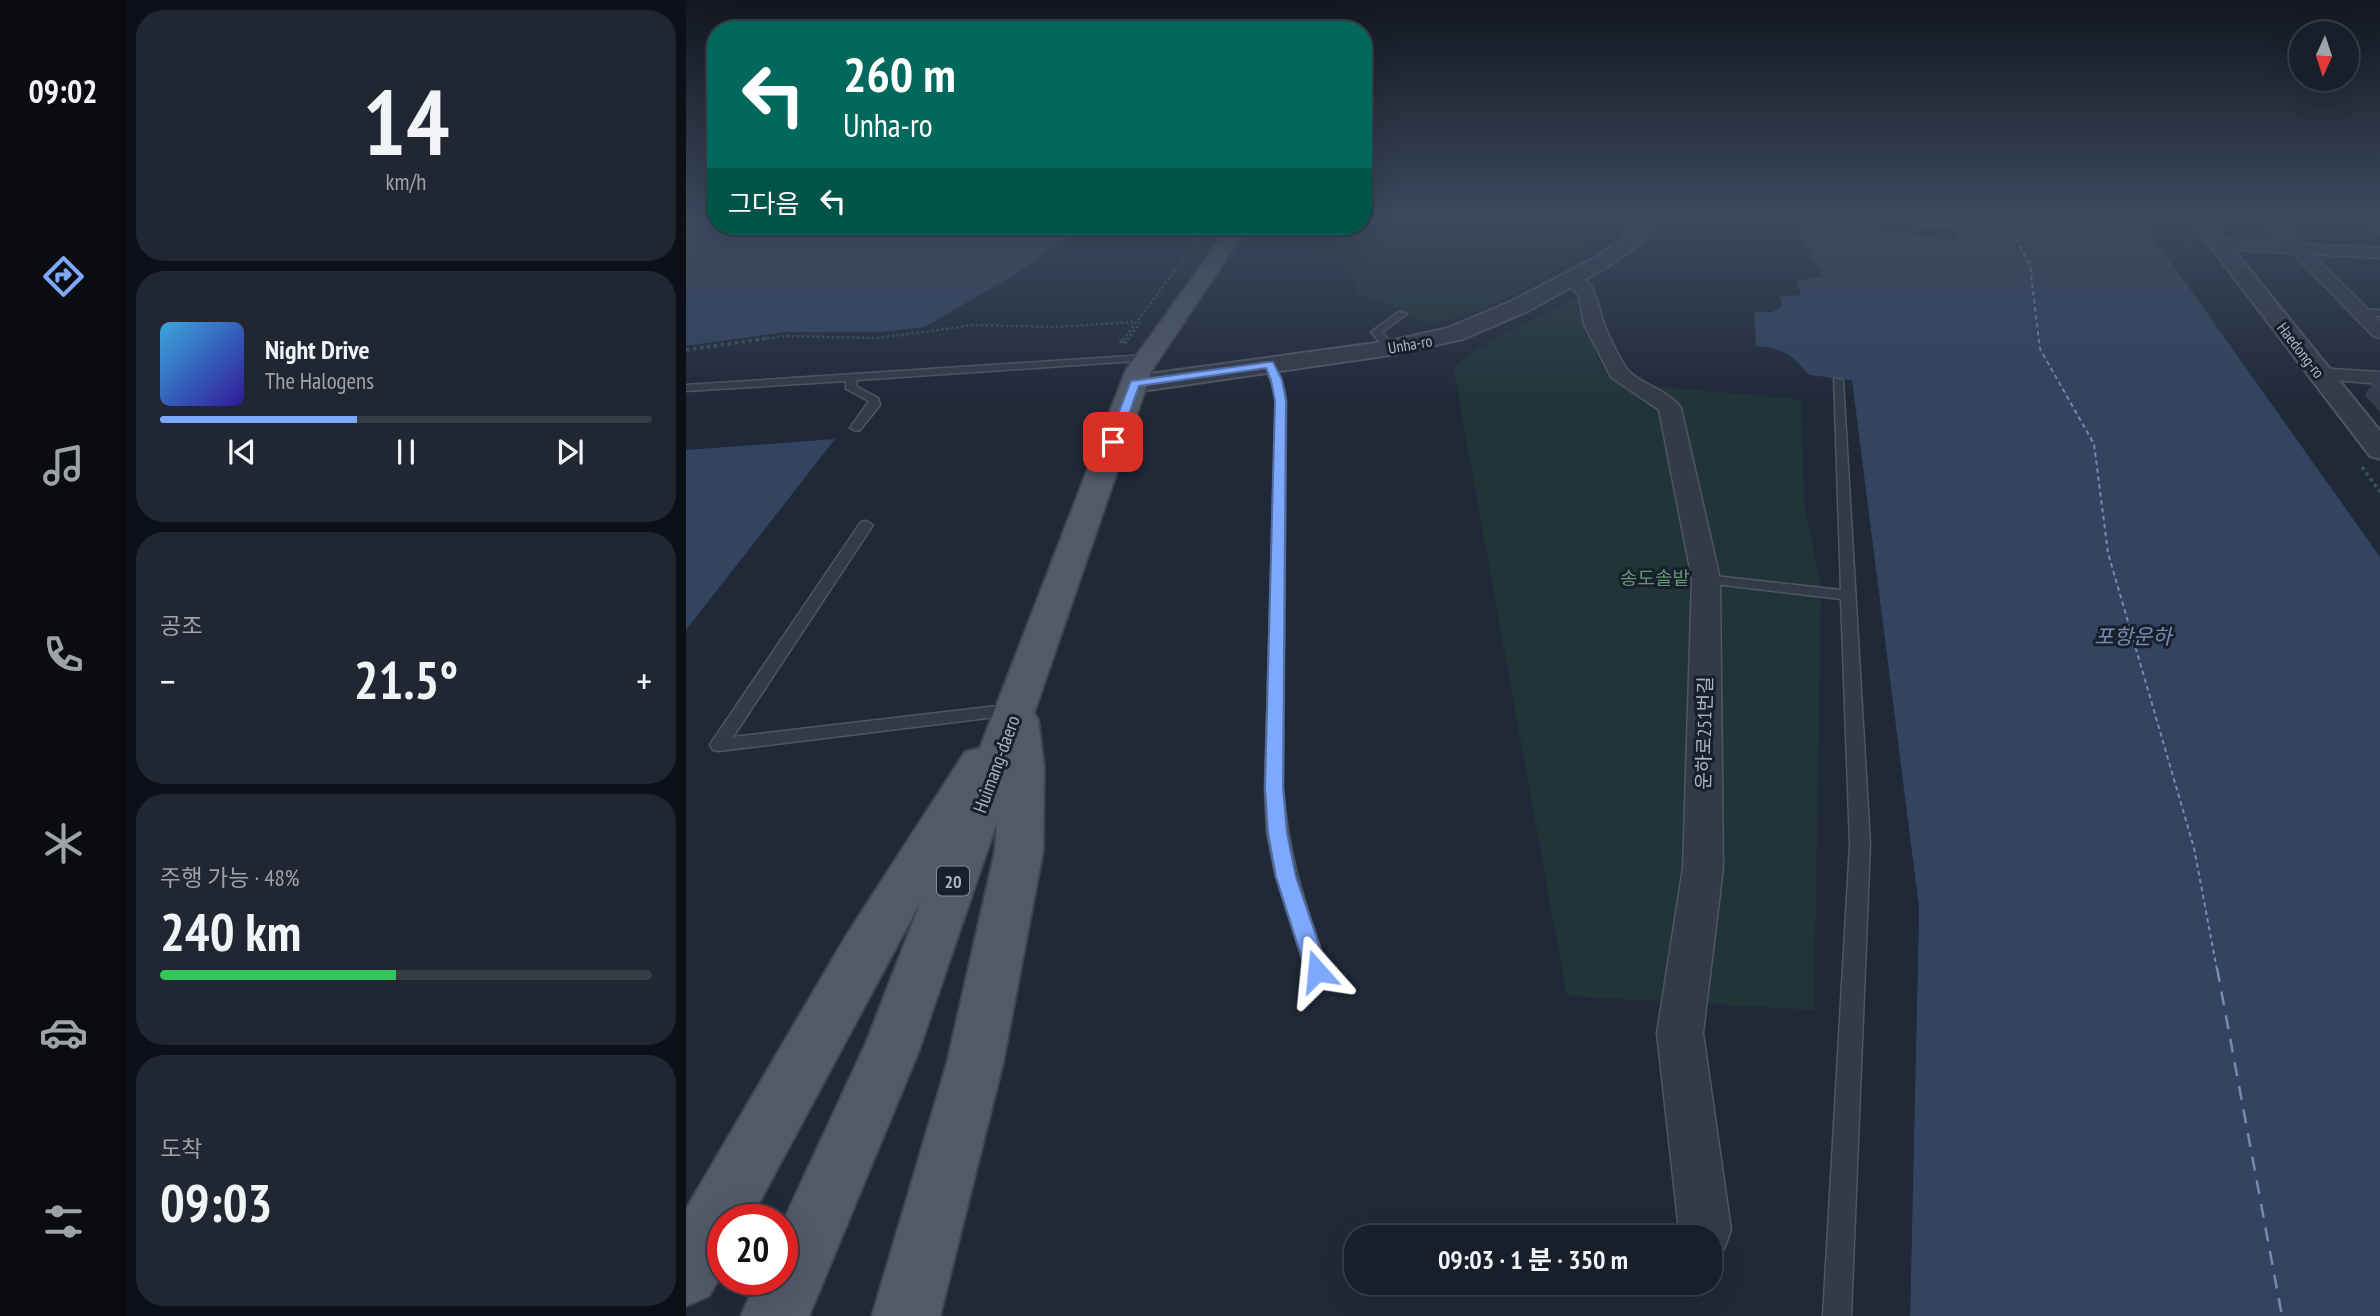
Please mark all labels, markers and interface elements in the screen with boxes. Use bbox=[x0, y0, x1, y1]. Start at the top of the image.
north arrow bbox=[2289, 21, 2359, 91]
map controls bbox=[2289, 21, 2359, 91]
text: 260 m bbox=[843, 42, 956, 106]
icon: left bbox=[728, 49, 819, 140]
text: 14 bbox=[363, 62, 450, 180]
text: 09:02 bbox=[28, 70, 98, 112]
text: Unha-ro bbox=[843, 104, 933, 146]
text: km/h bbox=[386, 167, 426, 196]
icon: left bbox=[814, 182, 852, 220]
text: 그다음 bbox=[728, 187, 800, 220]
icon: directions bbox=[39, 252, 88, 301]
street label: Haedong-ro bbox=[2273, 318, 2329, 382]
street label: Unha-ro bbox=[1386, 330, 1434, 358]
text: Night Drive bbox=[265, 333, 370, 366]
text: The Halogens bbox=[265, 366, 374, 395]
pin bbox=[1083, 412, 1143, 472]
icon: arrive bbox=[1094, 423, 1132, 461]
icon: previous bbox=[223, 433, 261, 471]
icon: pause bbox=[387, 433, 425, 471]
icon: next bbox=[551, 433, 589, 471]
icon: music bbox=[39, 441, 88, 490]
park label: 송도솔밭 bbox=[1620, 566, 1690, 590]
text: 공조 bbox=[160, 611, 202, 640]
water label: 포항운하 bbox=[2094, 623, 2174, 650]
icon: phone bbox=[39, 630, 88, 679]
text: 21.5° bbox=[354, 646, 458, 713]
text: − bbox=[160, 656, 176, 705]
text: + bbox=[636, 656, 652, 705]
street label: 운하로251번길 bbox=[1691, 676, 1717, 790]
street label: Huimang-daero bbox=[967, 712, 1025, 816]
icon: climate bbox=[39, 819, 88, 868]
text: 주행 가능 · 48% bbox=[160, 863, 300, 892]
road number: 20 bbox=[937, 866, 969, 896]
text: 240 km bbox=[160, 898, 301, 965]
position arrow bbox=[1280, 934, 1354, 1008]
icon: car bbox=[39, 1008, 88, 1057]
text: 도착 bbox=[160, 1134, 202, 1163]
text: 09:03 bbox=[160, 1169, 272, 1236]
icon: filters bbox=[39, 1197, 88, 1246]
speed limit sign: 20 bbox=[707, 1204, 798, 1295]
text: 09:03 · 1 분 · 350 m bbox=[1438, 1243, 1628, 1276]

